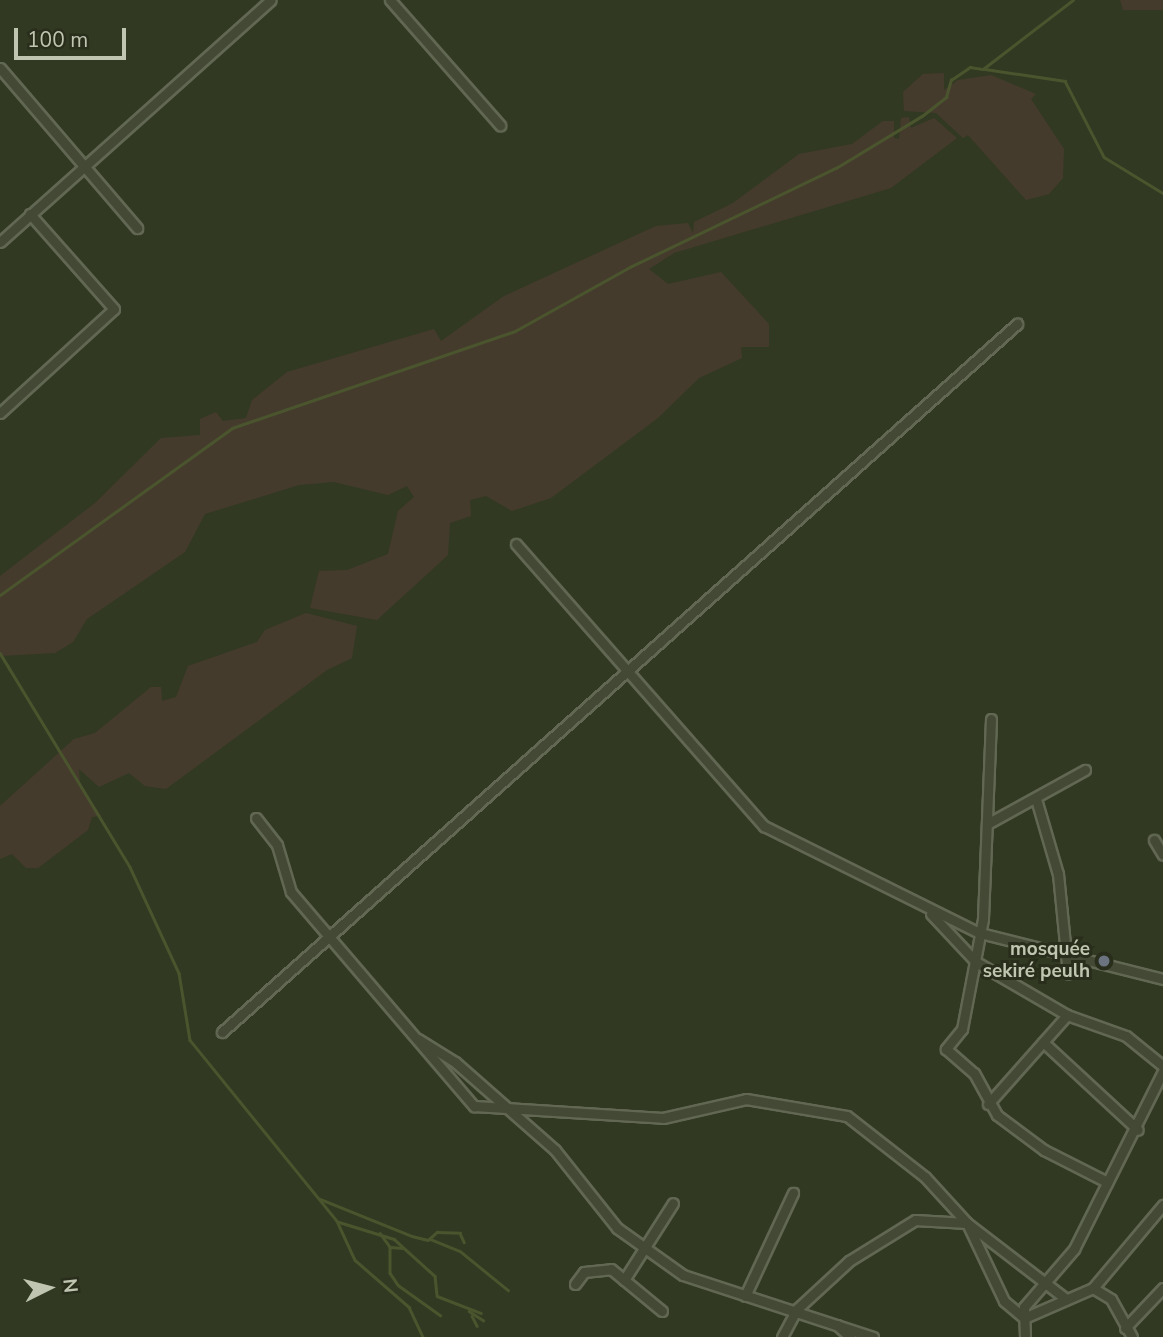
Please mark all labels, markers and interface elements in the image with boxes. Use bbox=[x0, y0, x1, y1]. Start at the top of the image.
scale bar bbox=[18, 14, 130, 58]
text: 100 m bbox=[27, 26, 88, 54]
place label: mosquée sekiré peulh bbox=[983, 939, 1090, 983]
marker: mosquée sekiré peulh bbox=[1096, 953, 1112, 969]
north arrow bbox=[14, 1253, 84, 1323]
text: N bbox=[56, 1277, 84, 1294]

